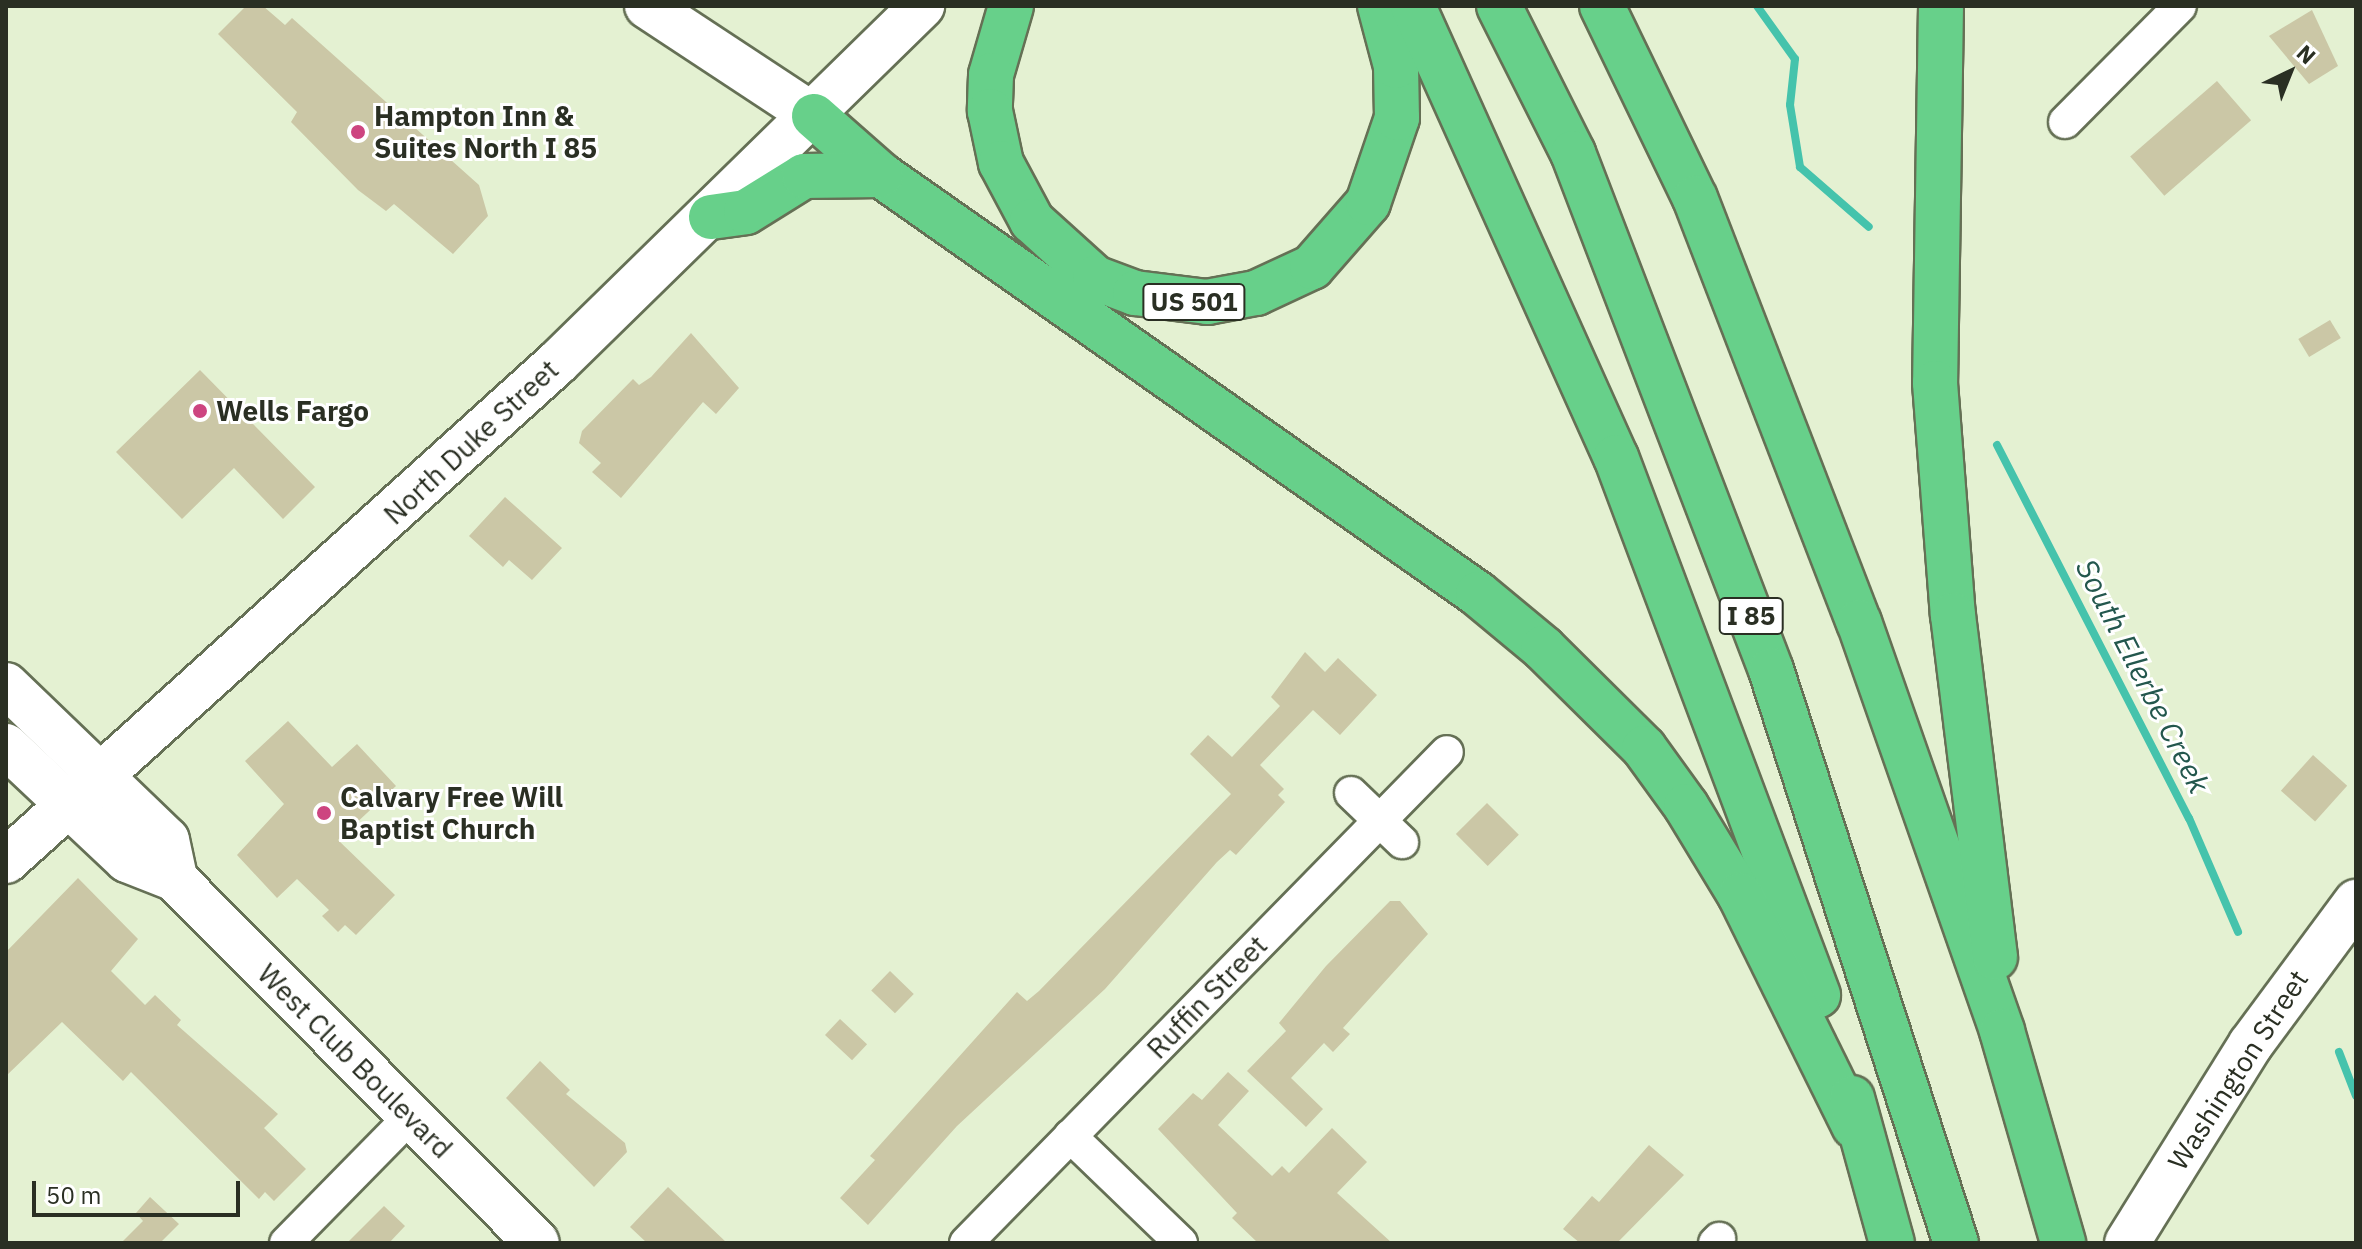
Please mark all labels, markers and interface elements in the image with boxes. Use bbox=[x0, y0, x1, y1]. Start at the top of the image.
north arrow bbox=[2250, 32, 2330, 112]
text: N bbox=[2291, 38, 2322, 70]
place label: Hampton Inn & Suites North I 85 bbox=[374, 99, 597, 165]
marker: Hampton Inn & Suites North I 85 bbox=[349, 123, 367, 141]
road number: US 501 bbox=[1142, 280, 1246, 324]
street label: North Duke Street bbox=[377, 353, 565, 531]
place label: Wells Fargo bbox=[216, 394, 369, 428]
marker: Wells Fargo bbox=[191, 402, 209, 420]
water label: South Ellerbe Creek bbox=[2068, 553, 2218, 799]
road number: I 85 bbox=[1717, 594, 1785, 638]
place label: Calvary Free Will Baptist Church bbox=[340, 780, 563, 846]
marker: Calvary Free Will Baptist Church bbox=[315, 804, 333, 822]
street label: Ruffin Street bbox=[1140, 928, 1274, 1066]
street label: West Club Boulevard bbox=[251, 957, 459, 1165]
street label: Washington Street bbox=[2161, 964, 2315, 1176]
scale bar bbox=[36, 1165, 244, 1215]
text: 50 m bbox=[46, 1179, 101, 1211]

